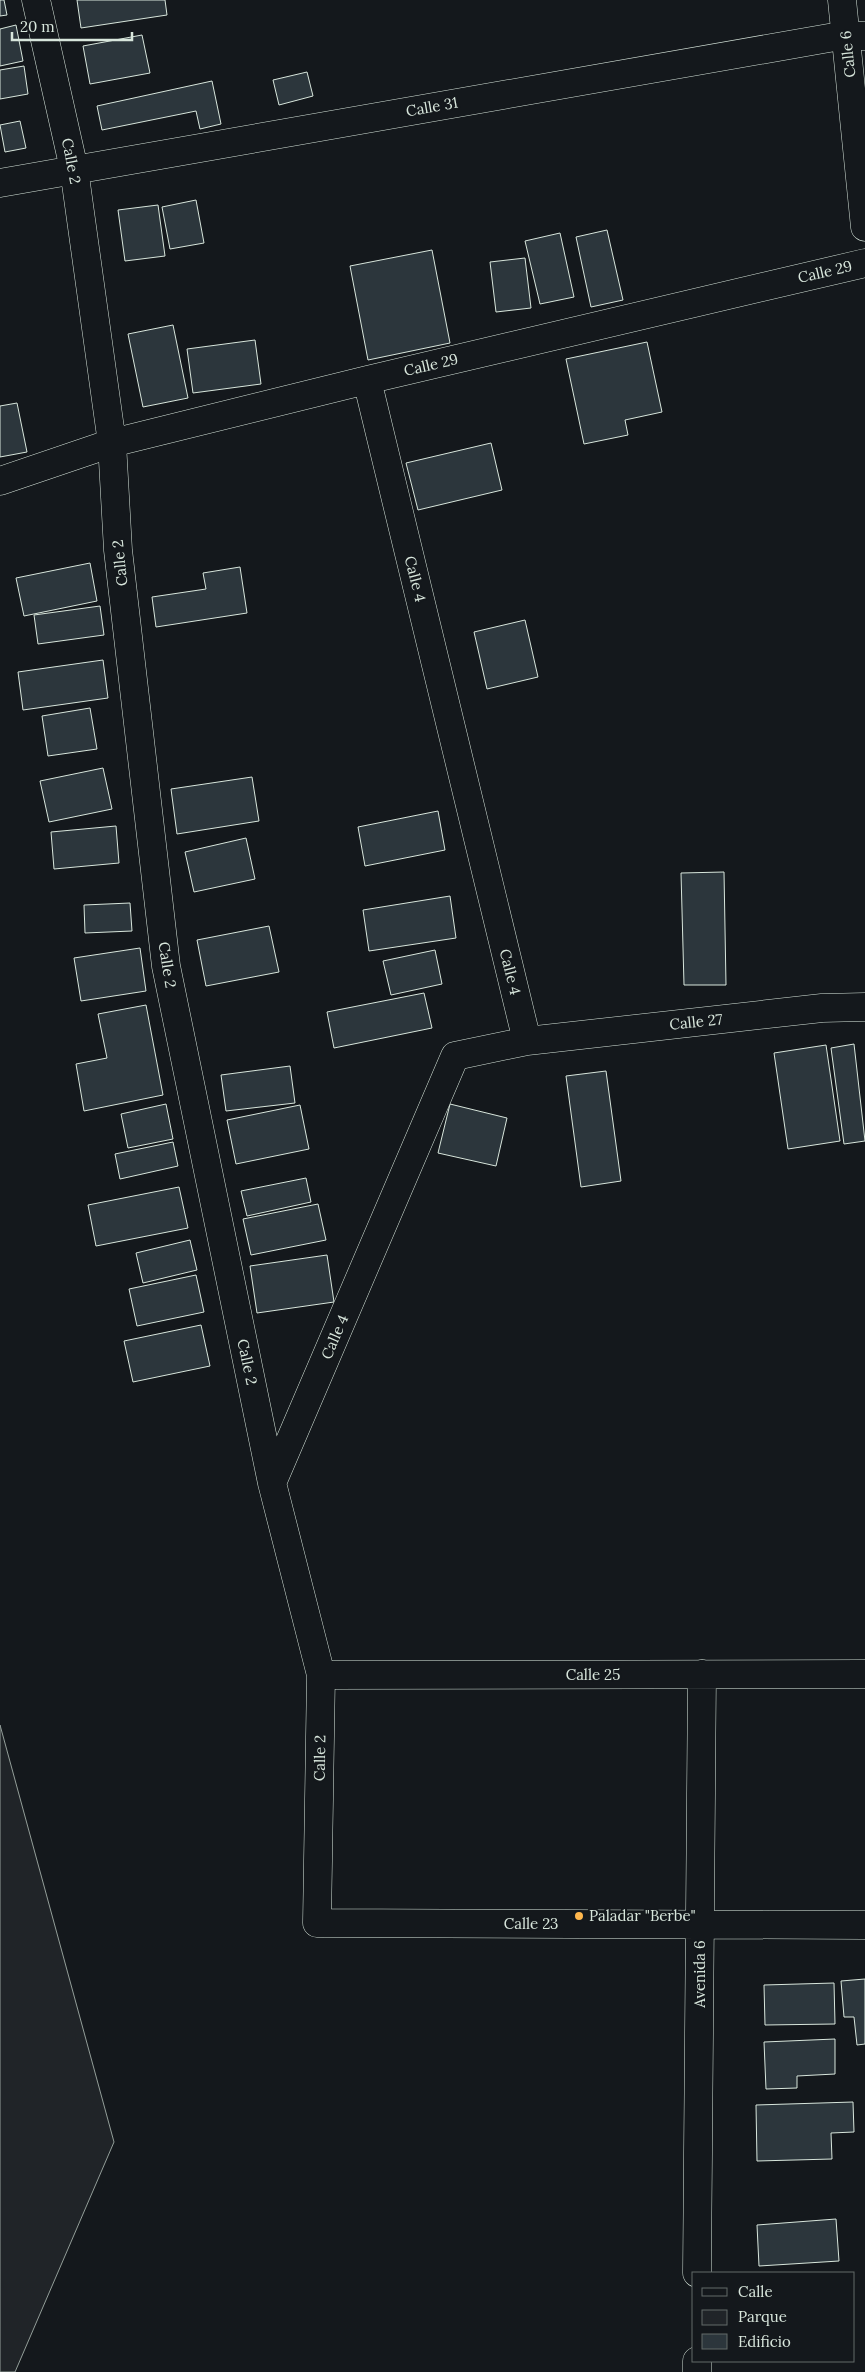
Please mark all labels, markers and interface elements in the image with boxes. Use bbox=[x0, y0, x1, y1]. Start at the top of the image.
scale bar bbox=[12, 10, 132, 42]
text: 20 m bbox=[20, 17, 55, 36]
street label: Calle 6 bbox=[836, 30, 859, 78]
street label: Calle 31 bbox=[405, 93, 459, 120]
street label: Calle 2 bbox=[58, 136, 85, 186]
street label: Calle 29 bbox=[796, 256, 854, 287]
street label: Calle 29 bbox=[402, 349, 460, 380]
street label: Calle 2 bbox=[108, 539, 131, 587]
street label: Calle 4 bbox=[401, 554, 430, 604]
street label: Calle 2 bbox=[154, 940, 181, 989]
street label: Calle 4 bbox=[496, 947, 525, 997]
street label: Calle 27 bbox=[668, 1009, 724, 1034]
street label: Calle 4 bbox=[317, 1312, 352, 1362]
street label: Calle 2 bbox=[233, 1337, 262, 1387]
street label: Calle 25 bbox=[566, 1665, 620, 1684]
street label: Calle 2 bbox=[310, 1735, 329, 1781]
place label: Paladar "Berbe" bbox=[589, 1906, 696, 1925]
marker: Paladar "Berbe" bbox=[573, 1910, 585, 1922]
street label: Calle 23 bbox=[504, 1914, 558, 1933]
street label: Avenida 6 bbox=[690, 1940, 709, 2009]
legend bbox=[692, 2272, 855, 2362]
text: Calle bbox=[738, 2282, 773, 2301]
text: Parque bbox=[738, 2307, 787, 2326]
text: Edificio bbox=[738, 2332, 791, 2351]

